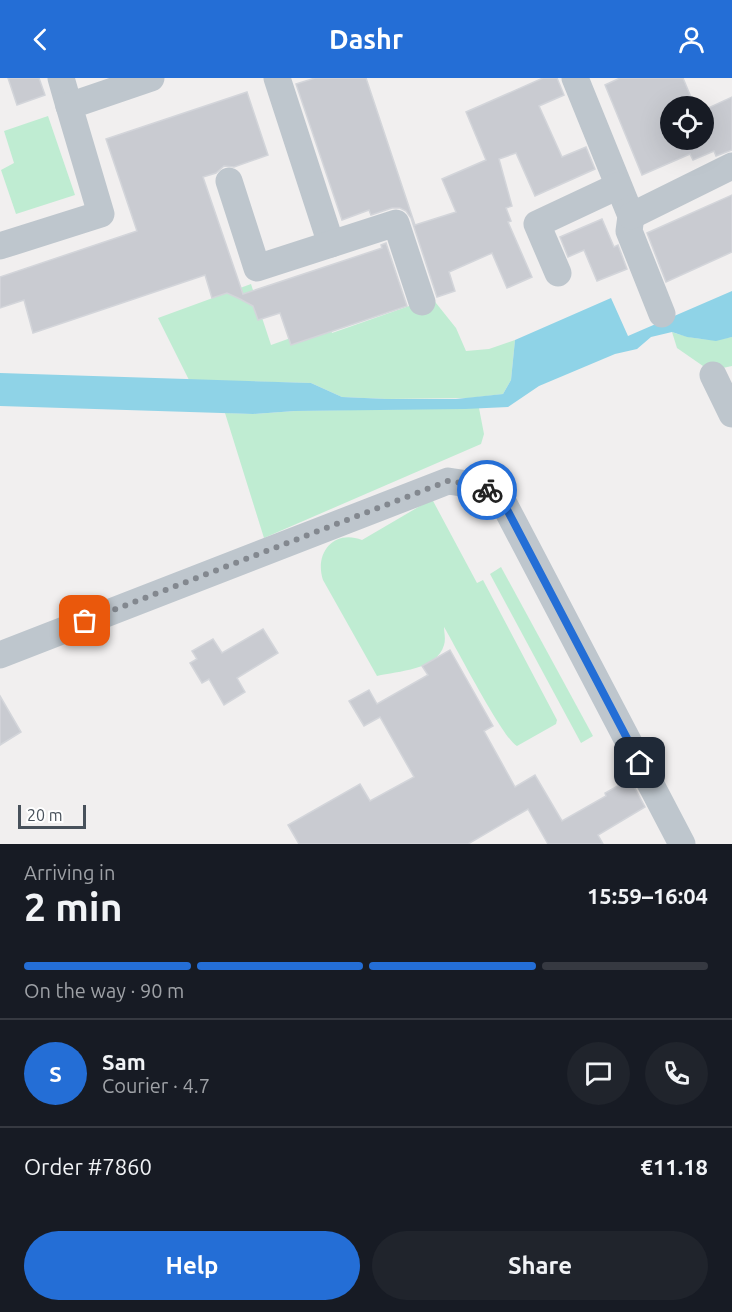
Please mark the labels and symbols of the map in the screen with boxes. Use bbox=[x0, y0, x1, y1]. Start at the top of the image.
courier bbox=[457, 460, 517, 520]
pin bbox=[59, 595, 110, 646]
pin bbox=[614, 737, 665, 788]
scale bar bbox=[18, 802, 86, 830]

